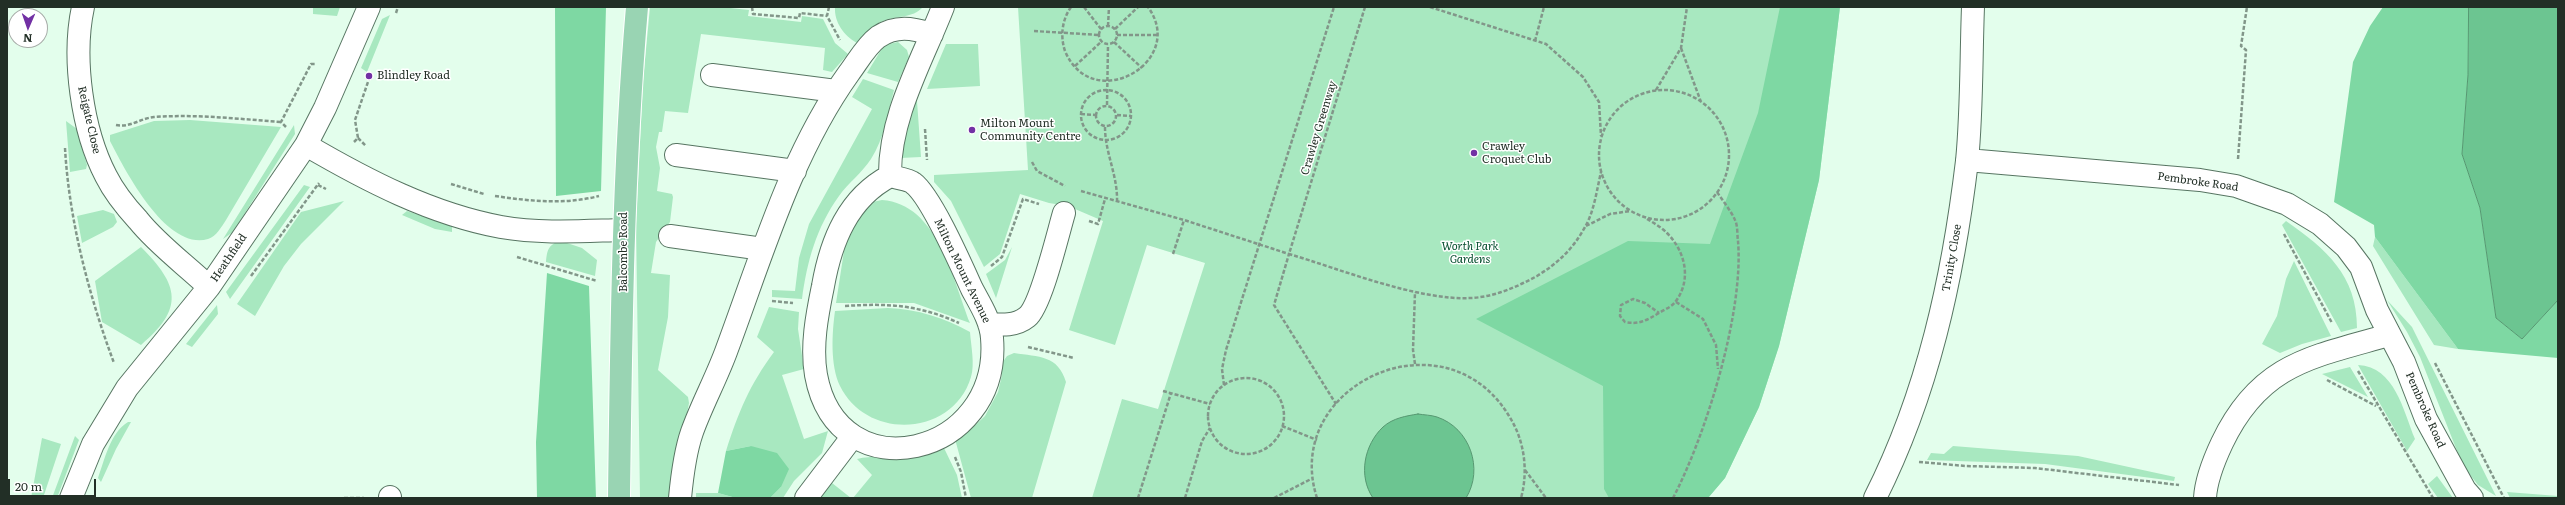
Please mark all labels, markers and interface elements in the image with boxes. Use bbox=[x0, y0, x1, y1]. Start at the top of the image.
north arrow bbox=[8, 8, 48, 48]
text: N bbox=[23, 31, 33, 47]
place label: Blindley Road bbox=[377, 69, 450, 83]
marker: Blindley Road bbox=[364, 71, 374, 81]
street label: Crawley Greenway bbox=[1298, 79, 1340, 177]
street label: Reigate Close bbox=[75, 85, 103, 155]
place label: Milton Mount Community Centre bbox=[980, 117, 1081, 143]
marker: Milton Mount Community Centre bbox=[967, 125, 977, 135]
place label: Crawley Croquet Club bbox=[1482, 140, 1551, 166]
marker: Crawley Croquet Club bbox=[1469, 148, 1479, 158]
street label: Pembroke Road bbox=[2157, 170, 2239, 194]
street label: Balcombe Road bbox=[617, 212, 631, 292]
street label: Milton Mount Avenue bbox=[931, 217, 993, 325]
street label: Trinity Close bbox=[1940, 223, 1964, 293]
street label: Heathfield bbox=[208, 231, 250, 285]
park label: Worth Park Gardens bbox=[1441, 240, 1499, 266]
street label: Pembroke Road bbox=[2402, 370, 2448, 450]
scale bar bbox=[10, 471, 98, 497]
text: 20 m bbox=[15, 477, 42, 495]

